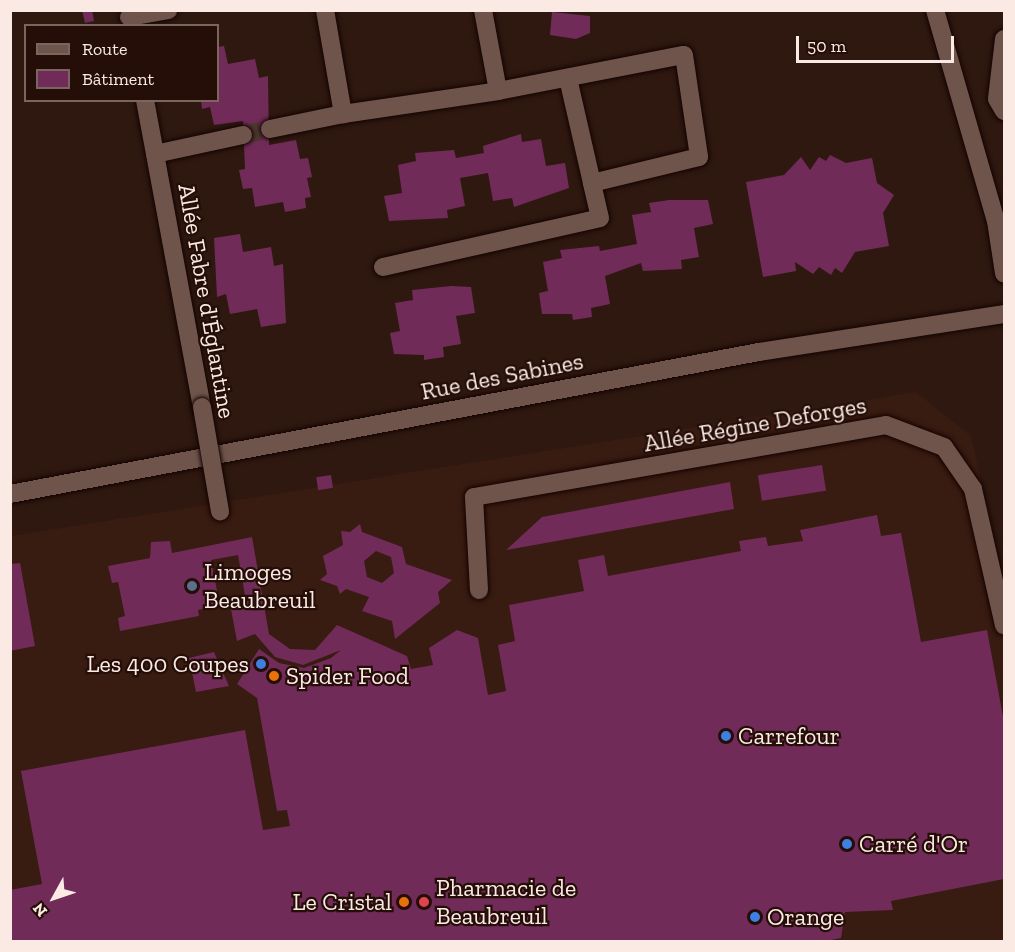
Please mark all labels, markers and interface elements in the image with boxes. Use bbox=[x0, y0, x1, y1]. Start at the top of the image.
legend bbox=[24, 24, 219, 102]
scale bar bbox=[799, 24, 956, 62]
text: 50 m bbox=[807, 35, 846, 57]
text: Route bbox=[82, 38, 127, 60]
text: Bâtiment bbox=[82, 68, 154, 90]
street label: Allée Fabre d'Églantine bbox=[172, 181, 242, 421]
street label: Rue des Sabines bbox=[418, 346, 586, 406]
street label: Allée Régine Deforges bbox=[641, 390, 869, 458]
place label: Limoges Beaubreuil bbox=[204, 558, 316, 614]
marker: Limoges Beaubreuil bbox=[185, 579, 199, 593]
place label: Les 400 Coupes bbox=[86, 650, 249, 678]
marker: Les 400 Coupes bbox=[254, 657, 268, 671]
place label: Spider Food bbox=[286, 662, 409, 690]
marker: Spider Food bbox=[267, 669, 281, 683]
place label: Carrefour bbox=[738, 722, 840, 750]
marker: Carrefour bbox=[719, 729, 733, 743]
place label: Carré d'Or bbox=[859, 830, 968, 858]
marker: Carré d'Or bbox=[840, 837, 854, 851]
north arrow bbox=[24, 868, 84, 928]
place label: Pharmacie de Beaubreuil bbox=[436, 874, 576, 930]
place label: Le Cristal bbox=[292, 888, 392, 916]
marker: Le Cristal bbox=[397, 895, 411, 909]
marker: Pharmacie de Beaubreuil bbox=[417, 895, 431, 909]
text: N bbox=[29, 899, 51, 921]
place label: Orange bbox=[767, 903, 844, 931]
marker: Orange bbox=[748, 910, 762, 924]

